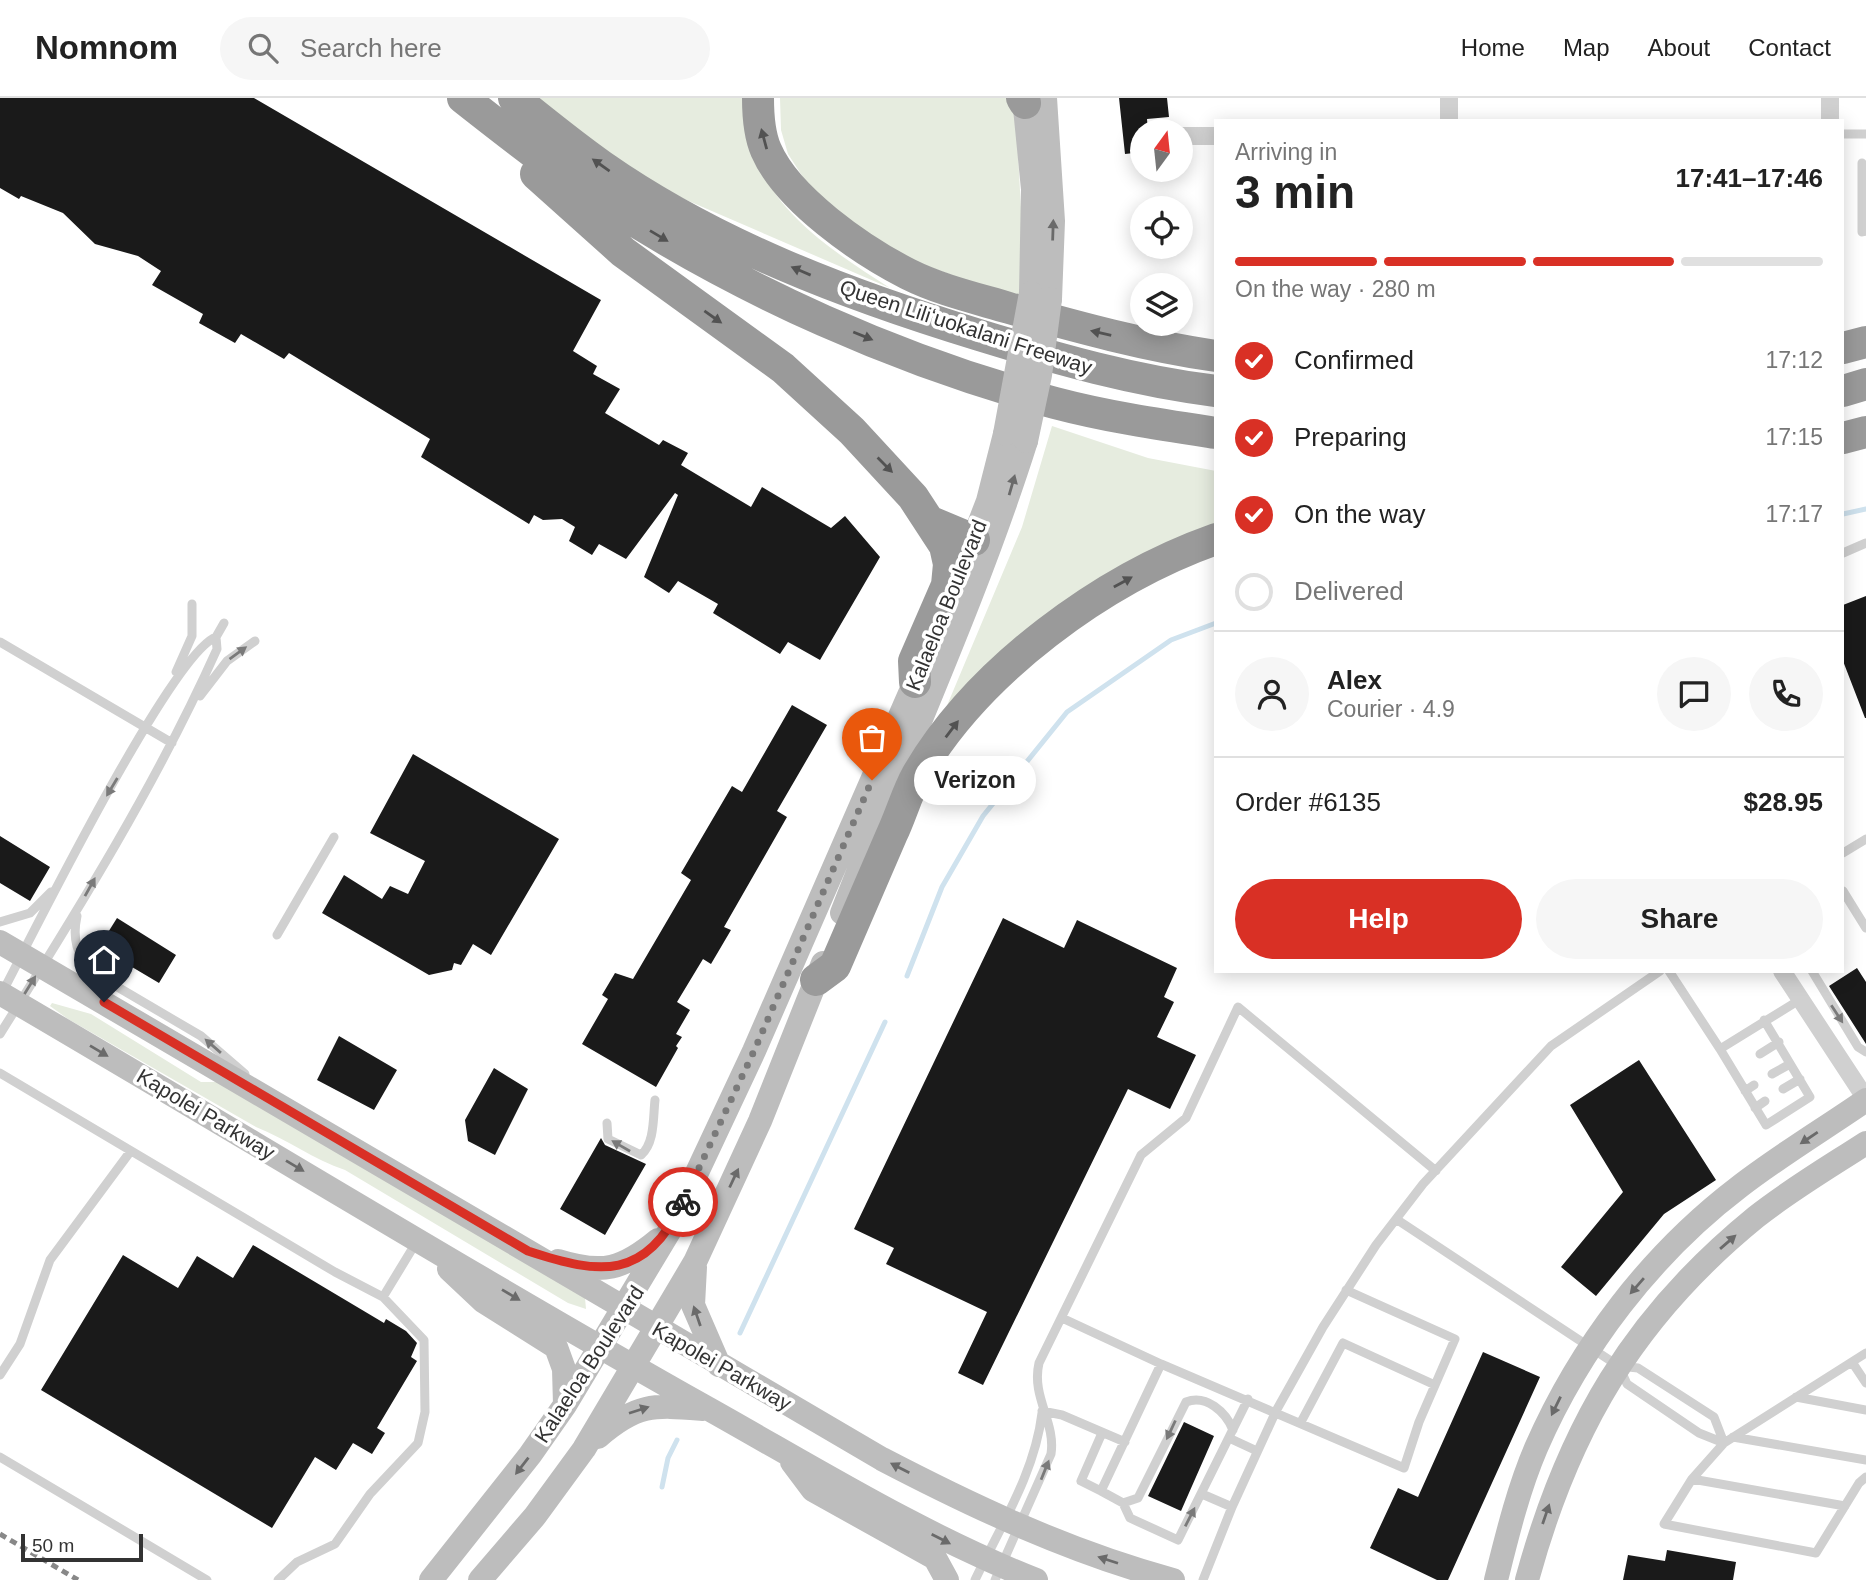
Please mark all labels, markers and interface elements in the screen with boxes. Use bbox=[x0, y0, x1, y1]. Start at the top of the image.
search box bbox=[220, 17, 710, 80]
text: Nomnom bbox=[35, 29, 178, 66]
icon: search bbox=[244, 29, 282, 67]
text: Search here bbox=[300, 33, 442, 63]
text: Home bbox=[1461, 34, 1525, 61]
text: Map bbox=[1563, 34, 1610, 61]
text: About bbox=[1648, 34, 1710, 61]
text: Contact bbox=[1748, 34, 1831, 61]
north arrow bbox=[1130, 119, 1194, 182]
map controls bbox=[1130, 119, 1193, 336]
one-way arrow bbox=[758, 129, 768, 150]
text: Arriving in bbox=[1235, 139, 1337, 165]
one-way arrow bbox=[592, 158, 610, 172]
text: 17:41–17:46 bbox=[1676, 163, 1823, 193]
text: 3 min bbox=[1235, 166, 1355, 218]
button: locate bbox=[1130, 196, 1193, 259]
one-way arrow bbox=[1047, 219, 1058, 241]
one-way arrow bbox=[650, 229, 669, 242]
one-way arrow bbox=[791, 265, 811, 277]
button: layers bbox=[1130, 273, 1193, 336]
street label: Queen Liliʻuokalani Freeway bbox=[837, 275, 1095, 379]
text: On the way · 280 m bbox=[1235, 276, 1436, 302]
one-way arrow bbox=[704, 310, 722, 324]
one-way arrow bbox=[1090, 327, 1112, 338]
one-way arrow bbox=[853, 330, 874, 341]
icon: check bbox=[1235, 342, 1273, 380]
text: Confirmed bbox=[1294, 345, 1414, 375]
text: 17:12 bbox=[1765, 347, 1823, 373]
icon: check bbox=[1235, 419, 1273, 457]
text: Preparing bbox=[1294, 422, 1407, 452]
text: 17:15 bbox=[1765, 424, 1823, 450]
one-way arrow bbox=[876, 456, 893, 472]
one-way arrow bbox=[1008, 474, 1018, 495]
icon: check bbox=[1235, 496, 1273, 534]
text: On the way bbox=[1294, 499, 1426, 529]
text: 17:17 bbox=[1765, 501, 1823, 527]
street label: Kalaeloa Boulevard bbox=[901, 516, 991, 694]
one-way arrow bbox=[1113, 576, 1133, 588]
text: Delivered bbox=[1294, 576, 1404, 606]
one-way arrow bbox=[229, 646, 247, 660]
button: person bbox=[1235, 657, 1309, 731]
button: chat bbox=[1657, 657, 1731, 731]
button: phone bbox=[1749, 657, 1823, 731]
text: Alex bbox=[1327, 665, 1382, 695]
text: Courier · 4.9 bbox=[1327, 696, 1455, 722]
pin bbox=[842, 708, 902, 780]
icon: bag bbox=[853, 719, 891, 757]
one-way arrow bbox=[944, 720, 958, 738]
callout: Verizon bbox=[914, 756, 1036, 804]
text: Verizon bbox=[934, 767, 1016, 793]
one-way arrow bbox=[106, 778, 118, 797]
text: Order #6135 bbox=[1235, 787, 1381, 817]
text: $28.95 bbox=[1743, 787, 1823, 817]
one-way arrow bbox=[84, 877, 96, 897]
button: Help bbox=[1235, 879, 1522, 959]
button: Share bbox=[1536, 879, 1823, 959]
pin bbox=[74, 930, 134, 1002]
icon: home bbox=[85, 941, 123, 979]
one-way arrow bbox=[24, 976, 37, 995]
one-way arrow bbox=[1830, 1004, 1843, 1023]
one-way arrow bbox=[204, 1039, 221, 1054]
one-way arrow bbox=[89, 1045, 108, 1057]
street label: Kapolei Parkway bbox=[133, 1064, 279, 1164]
one-way arrow bbox=[1800, 1132, 1819, 1145]
one-way arrow bbox=[612, 1140, 631, 1153]
one-way arrow bbox=[285, 1160, 304, 1173]
courier bbox=[648, 1167, 718, 1237]
one-way arrow bbox=[728, 1168, 740, 1188]
icon: bike bbox=[664, 1183, 702, 1221]
one-way arrow bbox=[1720, 1234, 1737, 1250]
one-way arrow bbox=[1629, 1277, 1645, 1295]
street label: Kalaeloa Boulevard bbox=[530, 1281, 648, 1447]
one-way arrow bbox=[502, 1289, 521, 1301]
one-way arrow bbox=[691, 1305, 702, 1326]
street label: Kapolei Parkway bbox=[649, 1317, 796, 1415]
one-way arrow bbox=[1550, 1396, 1562, 1416]
one-way arrow bbox=[629, 1404, 650, 1415]
one-way arrow bbox=[1165, 1420, 1176, 1440]
one-way arrow bbox=[515, 1456, 529, 1475]
one-way arrow bbox=[1040, 1459, 1051, 1480]
one-way arrow bbox=[890, 1463, 910, 1474]
one-way arrow bbox=[1541, 1504, 1552, 1525]
one-way arrow bbox=[1184, 1507, 1196, 1527]
scale bar bbox=[21, 1531, 144, 1563]
one-way arrow bbox=[931, 1533, 951, 1544]
text: 50 m bbox=[32, 1535, 74, 1556]
one-way arrow bbox=[1097, 1554, 1118, 1565]

